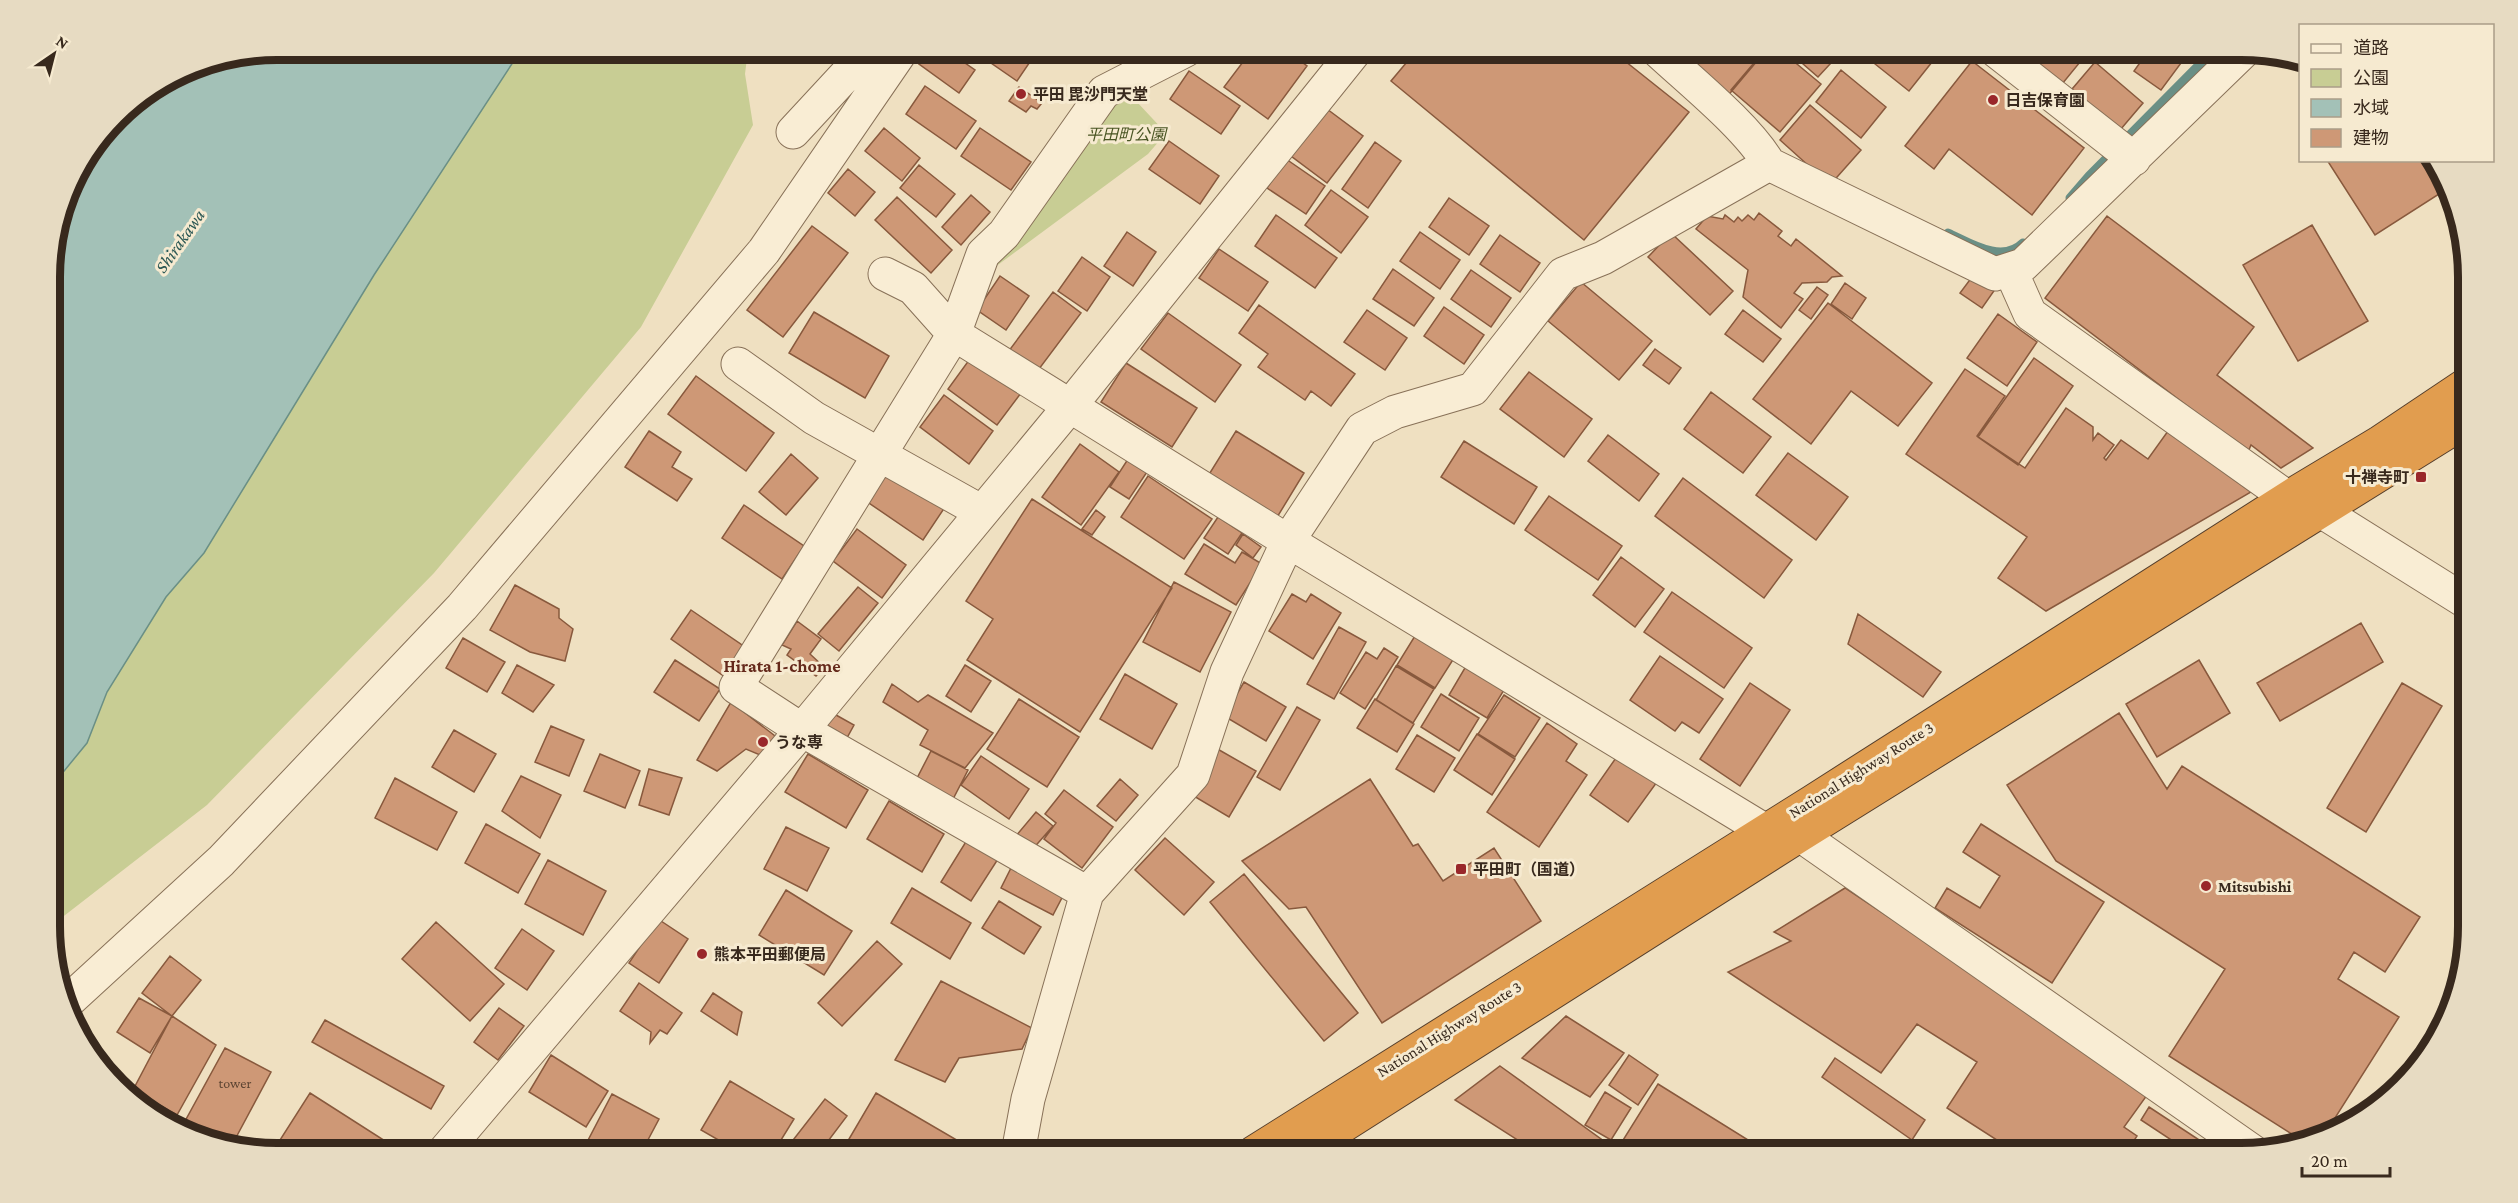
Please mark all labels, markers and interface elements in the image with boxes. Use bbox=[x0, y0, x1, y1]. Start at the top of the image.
north arrow bbox=[24, 24, 84, 84]
legend bbox=[2299, 24, 2494, 162]
text: N bbox=[53, 32, 72, 52]
text: 道路 bbox=[2353, 38, 2389, 58]
text: 公園 bbox=[2353, 68, 2389, 88]
place label: 平田 毘沙門天堂 bbox=[1033, 86, 1148, 103]
marker: 平田 毘沙門天堂 bbox=[1014, 87, 1028, 101]
place label: 日吉保育園 bbox=[2005, 92, 2085, 109]
marker: 日吉保育園 bbox=[1986, 93, 2000, 107]
text: 水域 bbox=[2353, 98, 2389, 118]
park label: 平田町公園 bbox=[1086, 126, 1168, 143]
text: 建物 bbox=[2353, 128, 2389, 148]
water label: Shirakawa bbox=[151, 205, 209, 276]
place label: 十禅寺町 bbox=[2345, 469, 2409, 486]
marker: 十禅寺町 bbox=[2414, 470, 2428, 484]
district label: Hirata 1-chome bbox=[724, 656, 841, 676]
street label: National Highway Route 3 bbox=[1786, 719, 1937, 822]
place label: うな専 bbox=[775, 734, 823, 751]
marker: うな専 bbox=[756, 735, 770, 749]
place label: 平田町（国道） bbox=[1473, 861, 1585, 878]
marker: 平田町（国道） bbox=[1454, 862, 1468, 876]
place label: Mitsubishi bbox=[2218, 878, 2292, 895]
marker: Mitsubishi bbox=[2199, 879, 2213, 893]
place label: 熊本平田郵便局 bbox=[714, 945, 826, 963]
marker: 熊本平田郵便局 bbox=[695, 947, 709, 961]
street label: National Highway Route 3 bbox=[1374, 978, 1525, 1081]
house number: tower bbox=[219, 1075, 251, 1091]
scale bar bbox=[2302, 1140, 2390, 1178]
text: 20 m bbox=[2311, 1151, 2348, 1171]

